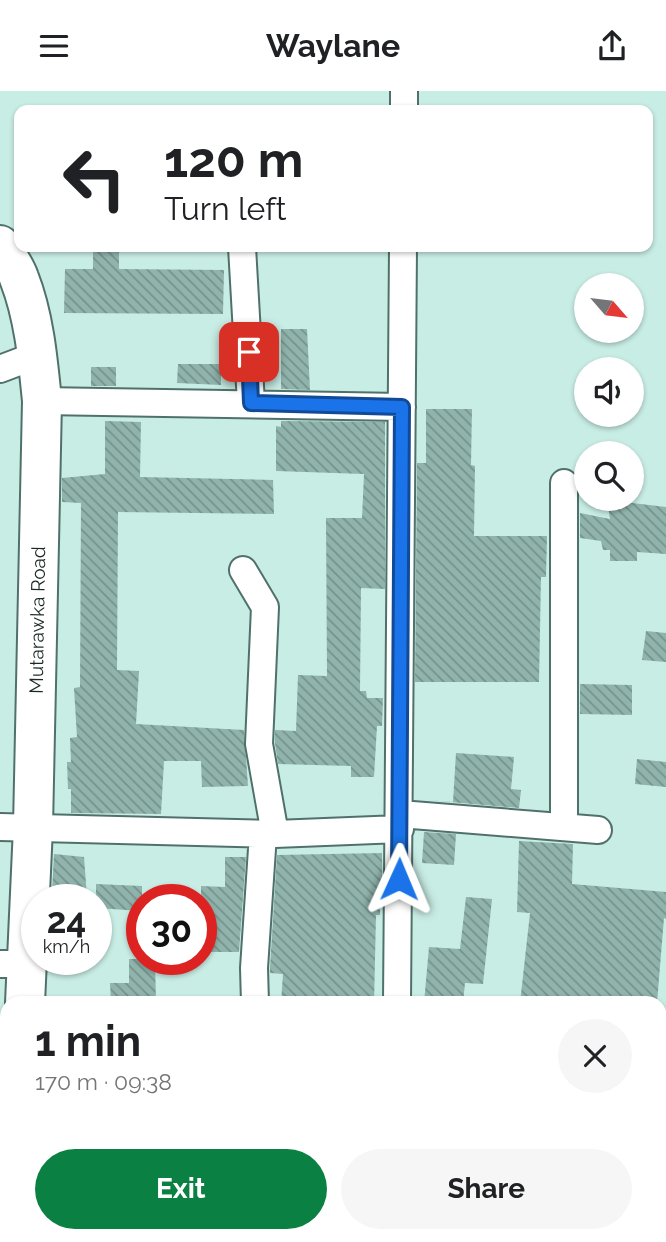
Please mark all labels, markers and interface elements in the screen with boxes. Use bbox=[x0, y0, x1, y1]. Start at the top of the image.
icon: menu bbox=[35, 27, 73, 65]
text: Waylane bbox=[266, 27, 400, 64]
icon: share bbox=[593, 27, 631, 65]
text: 120 m bbox=[164, 131, 303, 188]
icon: left bbox=[49, 133, 140, 224]
text: Turn left bbox=[164, 190, 286, 227]
north arrow bbox=[574, 273, 644, 343]
map controls bbox=[574, 273, 644, 511]
pin bbox=[219, 322, 279, 382]
icon: arrive bbox=[230, 333, 268, 371]
button: sound bbox=[574, 357, 644, 427]
button: search bbox=[574, 441, 644, 511]
street label: Mutarawka Road bbox=[25, 546, 49, 694]
position arrow bbox=[362, 842, 436, 916]
speed limit sign: 30 bbox=[126, 884, 217, 975]
text: 24 bbox=[47, 900, 86, 941]
text: km/h bbox=[43, 936, 90, 957]
text: 1 min bbox=[35, 1017, 141, 1066]
button: close bbox=[558, 1019, 632, 1093]
text: 170 m · 09:38 bbox=[35, 1068, 172, 1095]
button: Exit bbox=[35, 1149, 327, 1229]
button: Share bbox=[341, 1149, 632, 1229]

